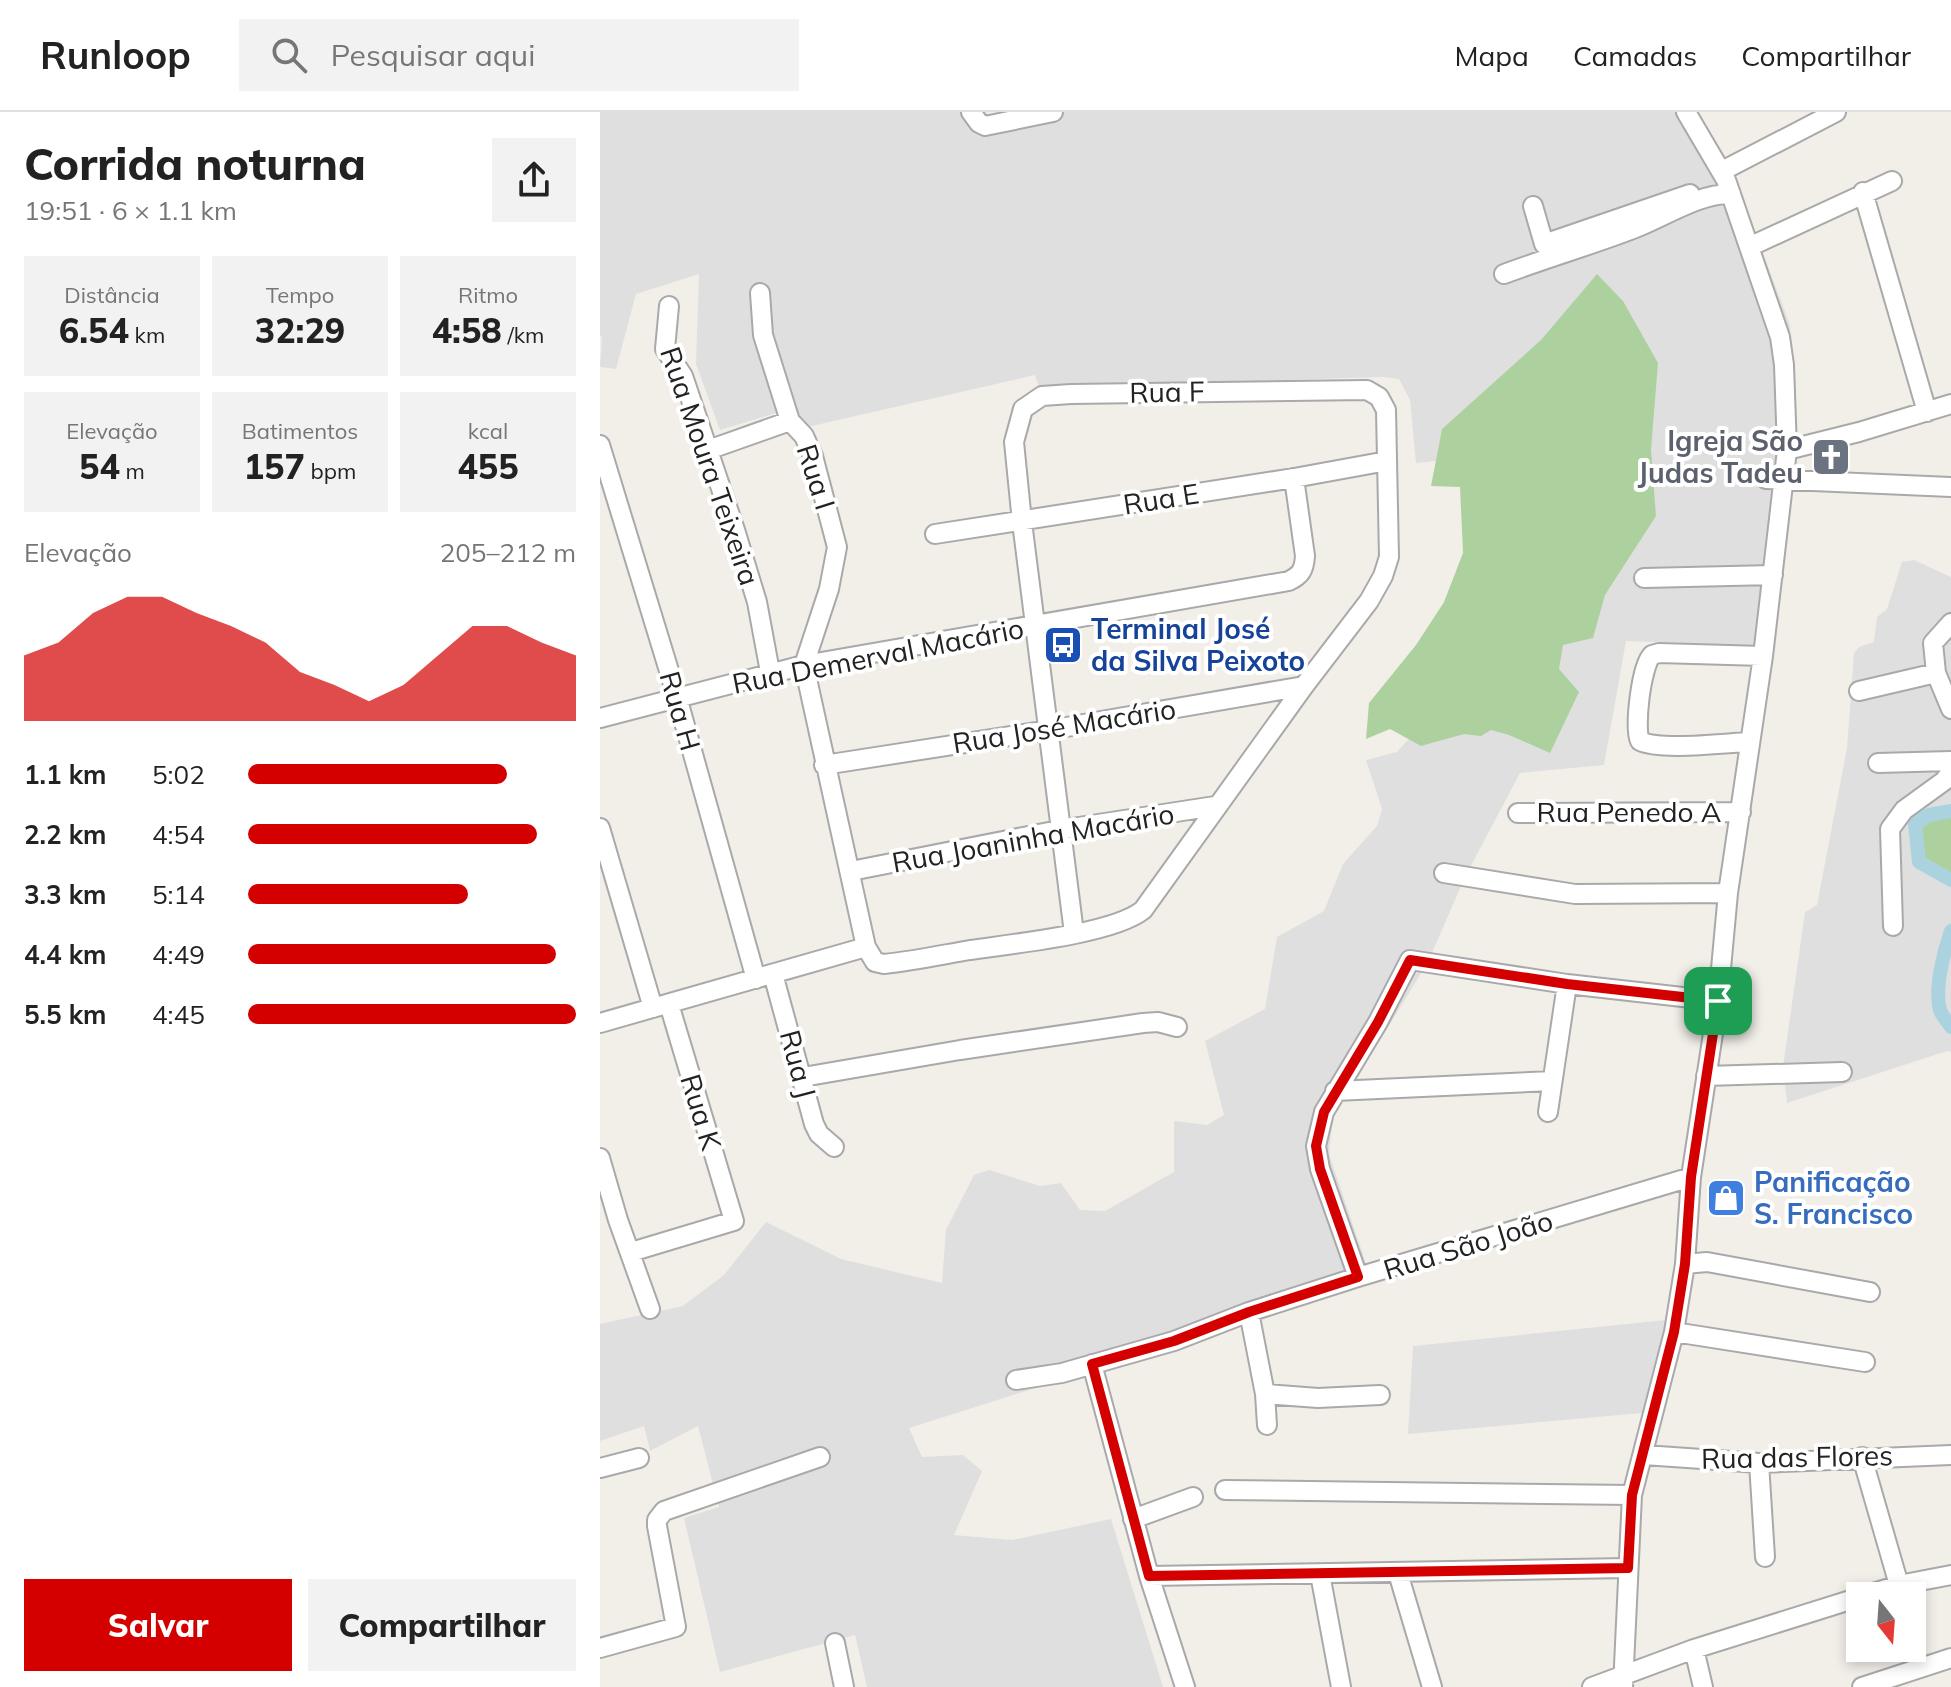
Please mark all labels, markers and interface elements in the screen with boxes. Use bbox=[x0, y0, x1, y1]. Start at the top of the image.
search box bbox=[239, 19, 799, 91]
text: Runloop bbox=[40, 31, 191, 79]
icon: search bbox=[267, 33, 311, 77]
text: Pesquisar aqui bbox=[331, 36, 535, 74]
text: Mapa bbox=[1454, 38, 1529, 73]
text: Camadas bbox=[1573, 38, 1697, 73]
text: Compartilhar bbox=[1741, 38, 1911, 73]
text: Corrida noturna bbox=[24, 136, 366, 191]
button: share bbox=[492, 138, 576, 222]
text: 19:51 · 6 × 1.1 km bbox=[24, 194, 237, 227]
text: Distância bbox=[64, 281, 160, 309]
text: Tempo bbox=[266, 281, 334, 309]
text: Ritmo bbox=[458, 281, 518, 309]
text: 6.54 bbox=[59, 309, 129, 352]
text: 32:29 bbox=[255, 309, 345, 352]
text: 4:58 bbox=[432, 309, 502, 352]
text: km bbox=[129, 321, 165, 349]
text: /km bbox=[502, 321, 544, 349]
street label: Rua Moura Teixeira bbox=[653, 342, 768, 590]
street label: Rua F bbox=[1129, 373, 1205, 410]
text: Elevação bbox=[66, 417, 158, 445]
text: Batimentos bbox=[242, 417, 358, 445]
text: kcal bbox=[468, 417, 508, 445]
place label: Igreja São Judas Tadeu bbox=[1638, 423, 1803, 490]
church icon: Igreja São Judas Tadeu bbox=[1810, 436, 1852, 478]
street label: Rua I bbox=[789, 440, 843, 514]
text: 54 bbox=[79, 445, 120, 488]
text: 157 bbox=[244, 445, 305, 488]
text: 455 bbox=[457, 445, 519, 488]
text: m bbox=[120, 457, 145, 485]
text: bpm bbox=[305, 457, 356, 485]
street label: Rua E bbox=[1121, 475, 1201, 522]
text: Elevação bbox=[24, 536, 132, 569]
text: 205–212 m bbox=[440, 536, 576, 569]
street label: Rua Demerval Macário bbox=[729, 610, 1027, 701]
place label: Terminal José da Silva Peixoto bbox=[1091, 611, 1305, 678]
bus stop icon: Terminal José da Silva Peixoto bbox=[1042, 624, 1084, 666]
street label: Rua H bbox=[652, 667, 708, 755]
street label: Rua José Macário bbox=[950, 691, 1178, 760]
text: 1.1 km bbox=[24, 758, 107, 791]
text: 5:02 bbox=[152, 758, 205, 791]
street label: Rua Penedo A bbox=[1537, 794, 1722, 829]
street label: Rua Joaninha Macário bbox=[889, 795, 1177, 880]
text: 2.2 km bbox=[24, 818, 107, 851]
text: 4:54 bbox=[152, 818, 205, 851]
text: 3.3 km bbox=[24, 878, 107, 911]
text: 5:14 bbox=[152, 878, 205, 911]
text: 4.4 km bbox=[24, 938, 107, 971]
text: 4:49 bbox=[152, 938, 205, 971]
pin bbox=[1684, 967, 1752, 1035]
icon: arrive bbox=[1696, 979, 1740, 1023]
text: 5.5 km bbox=[24, 998, 107, 1031]
text: 4:45 bbox=[152, 998, 205, 1031]
street label: Rua J bbox=[773, 1026, 824, 1102]
street label: Rua K bbox=[673, 1070, 730, 1155]
place label: Panificação S. Francisco bbox=[1754, 1164, 1913, 1231]
shop icon: Panificação S. Francisco bbox=[1705, 1177, 1747, 1219]
street label: Rua São João bbox=[1379, 1202, 1557, 1287]
street label: Rua das Flores bbox=[1701, 1437, 1893, 1476]
button: Salvar bbox=[24, 1579, 292, 1671]
button: Compartilhar bbox=[308, 1579, 576, 1671]
north arrow bbox=[1846, 1582, 1926, 1662]
map controls bbox=[1846, 1582, 1926, 1662]

